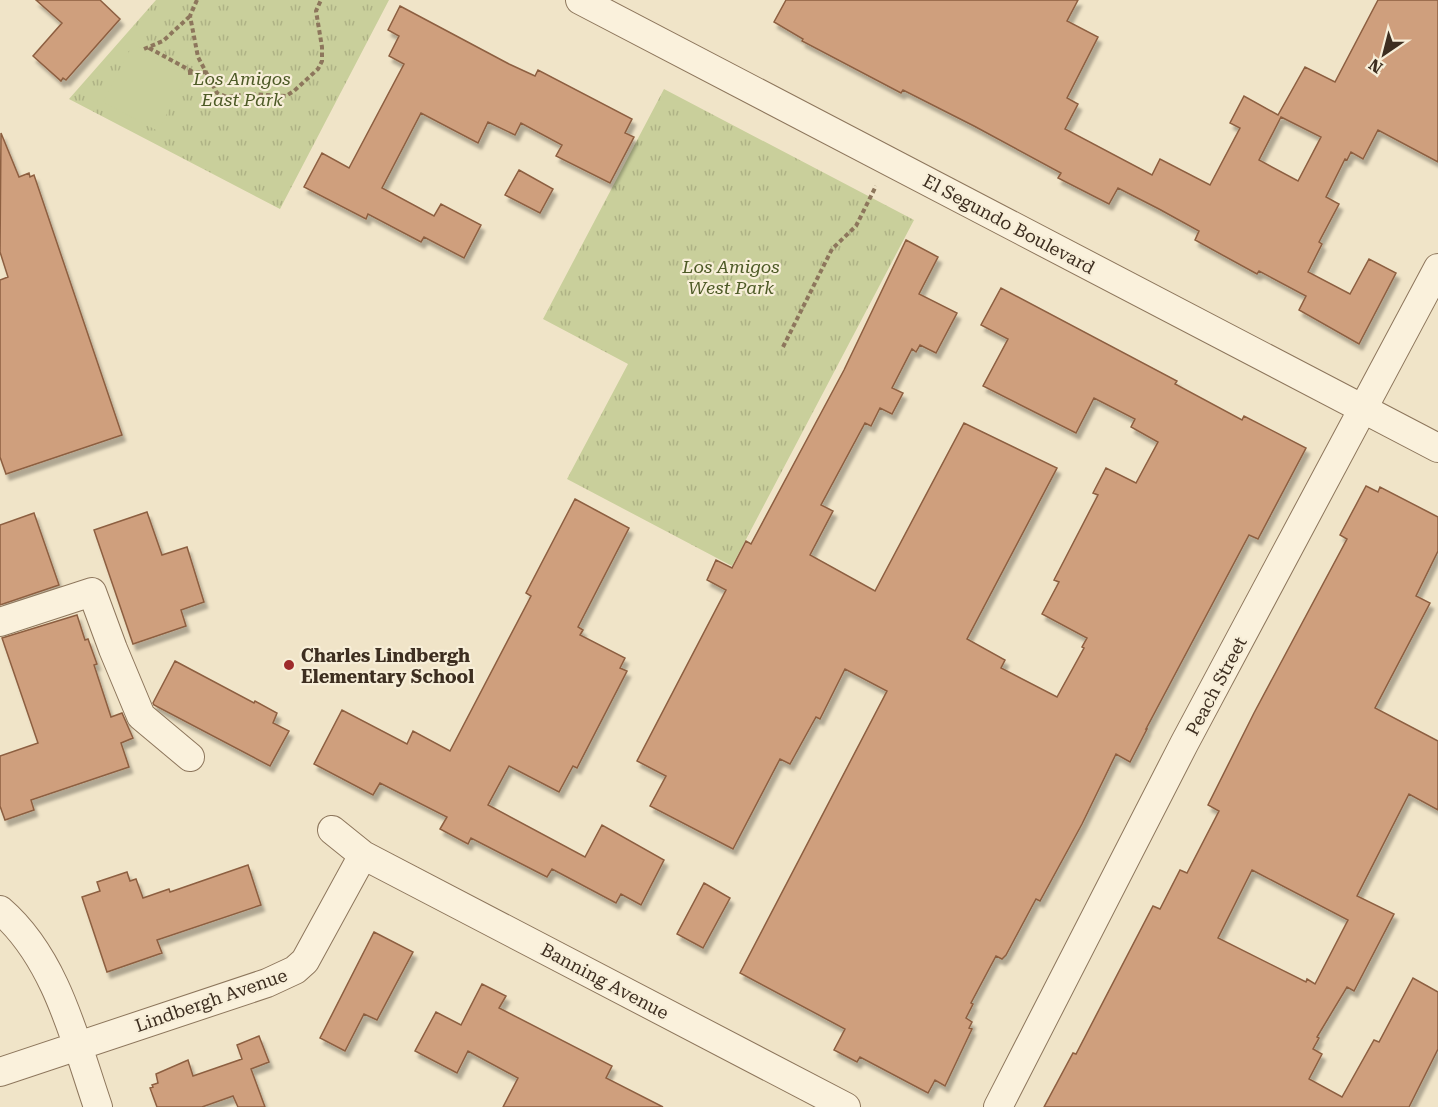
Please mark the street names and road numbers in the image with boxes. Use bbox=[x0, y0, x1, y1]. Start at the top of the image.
street label: El Segundo Boulevard bbox=[920, 170, 1099, 278]
street label: Peach Street bbox=[1181, 633, 1251, 739]
street label: Banning Avenue bbox=[538, 938, 673, 1024]
street label: Lindbergh Avenue bbox=[132, 964, 290, 1036]

